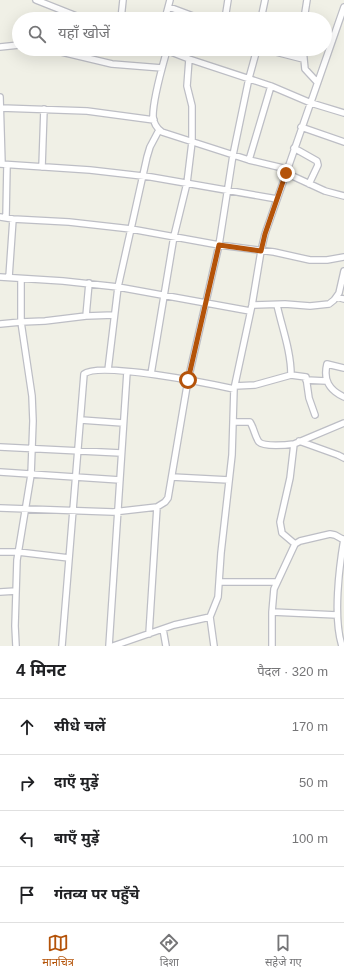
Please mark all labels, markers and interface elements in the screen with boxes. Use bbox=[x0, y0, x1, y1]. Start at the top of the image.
search box bbox=[12, 12, 332, 56]
icon: search bbox=[26, 23, 48, 45]
text: यहाँ खोजें bbox=[58, 24, 110, 41]
route end bbox=[277, 164, 295, 182]
route start bbox=[179, 371, 197, 389]
text: 4 मिनट bbox=[16, 661, 66, 680]
text: पैदल · 320 m bbox=[257, 664, 328, 679]
icon: ahead bbox=[16, 716, 38, 738]
text: सीधे चलें bbox=[54, 717, 105, 734]
text: 170 m bbox=[292, 719, 328, 734]
icon: right bbox=[16, 772, 38, 794]
text: दाएँ मुड़ें bbox=[54, 773, 98, 790]
text: 50 m bbox=[299, 775, 328, 790]
icon: left bbox=[16, 828, 38, 850]
text: बाएँ मुड़ें bbox=[54, 829, 99, 846]
text: 100 m bbox=[292, 831, 328, 846]
icon: arrive bbox=[16, 884, 38, 906]
text: गंतव्य पर पहुँचे bbox=[54, 885, 139, 902]
tab: मानचित्र bbox=[42, 932, 74, 970]
tab: दिशा bbox=[158, 932, 180, 970]
tab: सहेजे गए bbox=[265, 932, 302, 970]

